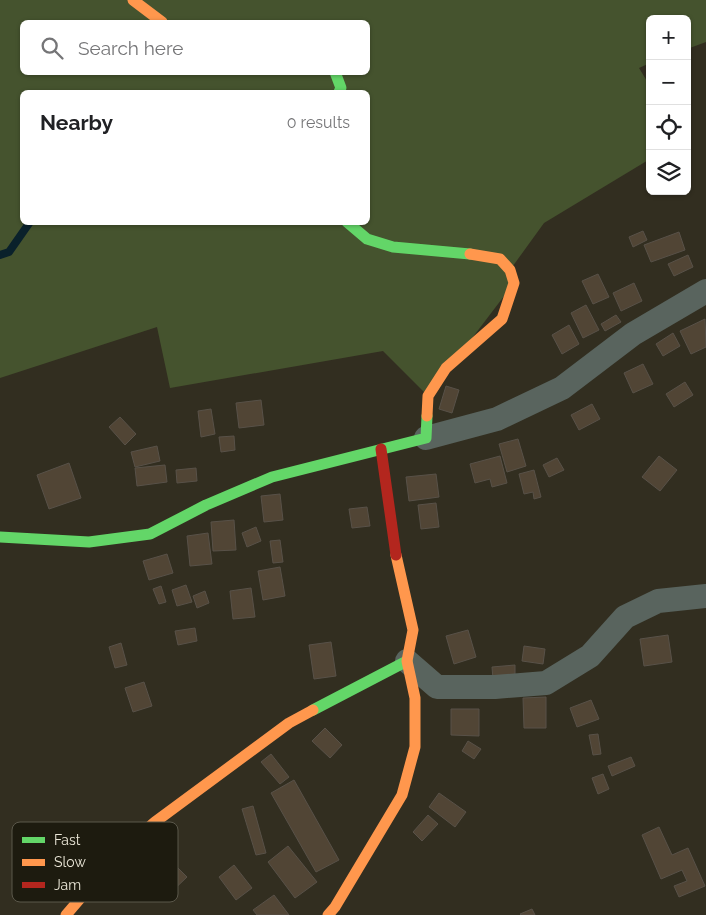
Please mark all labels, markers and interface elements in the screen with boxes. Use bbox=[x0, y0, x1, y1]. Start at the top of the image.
map controls bbox=[646, 15, 691, 195]
button: + bbox=[646, 15, 691, 60]
search box bbox=[20, 20, 370, 75]
icon: search bbox=[38, 34, 66, 62]
text: Search here bbox=[78, 37, 184, 59]
button: − bbox=[646, 60, 691, 105]
button: locate bbox=[646, 105, 691, 150]
text: Nearby bbox=[40, 110, 113, 135]
text: 0 results bbox=[287, 113, 350, 132]
button: layers bbox=[646, 150, 691, 195]
legend bbox=[12, 822, 178, 902]
text: Fast bbox=[54, 832, 81, 848]
text: Slow bbox=[54, 854, 86, 870]
text: Jam bbox=[54, 877, 81, 893]

